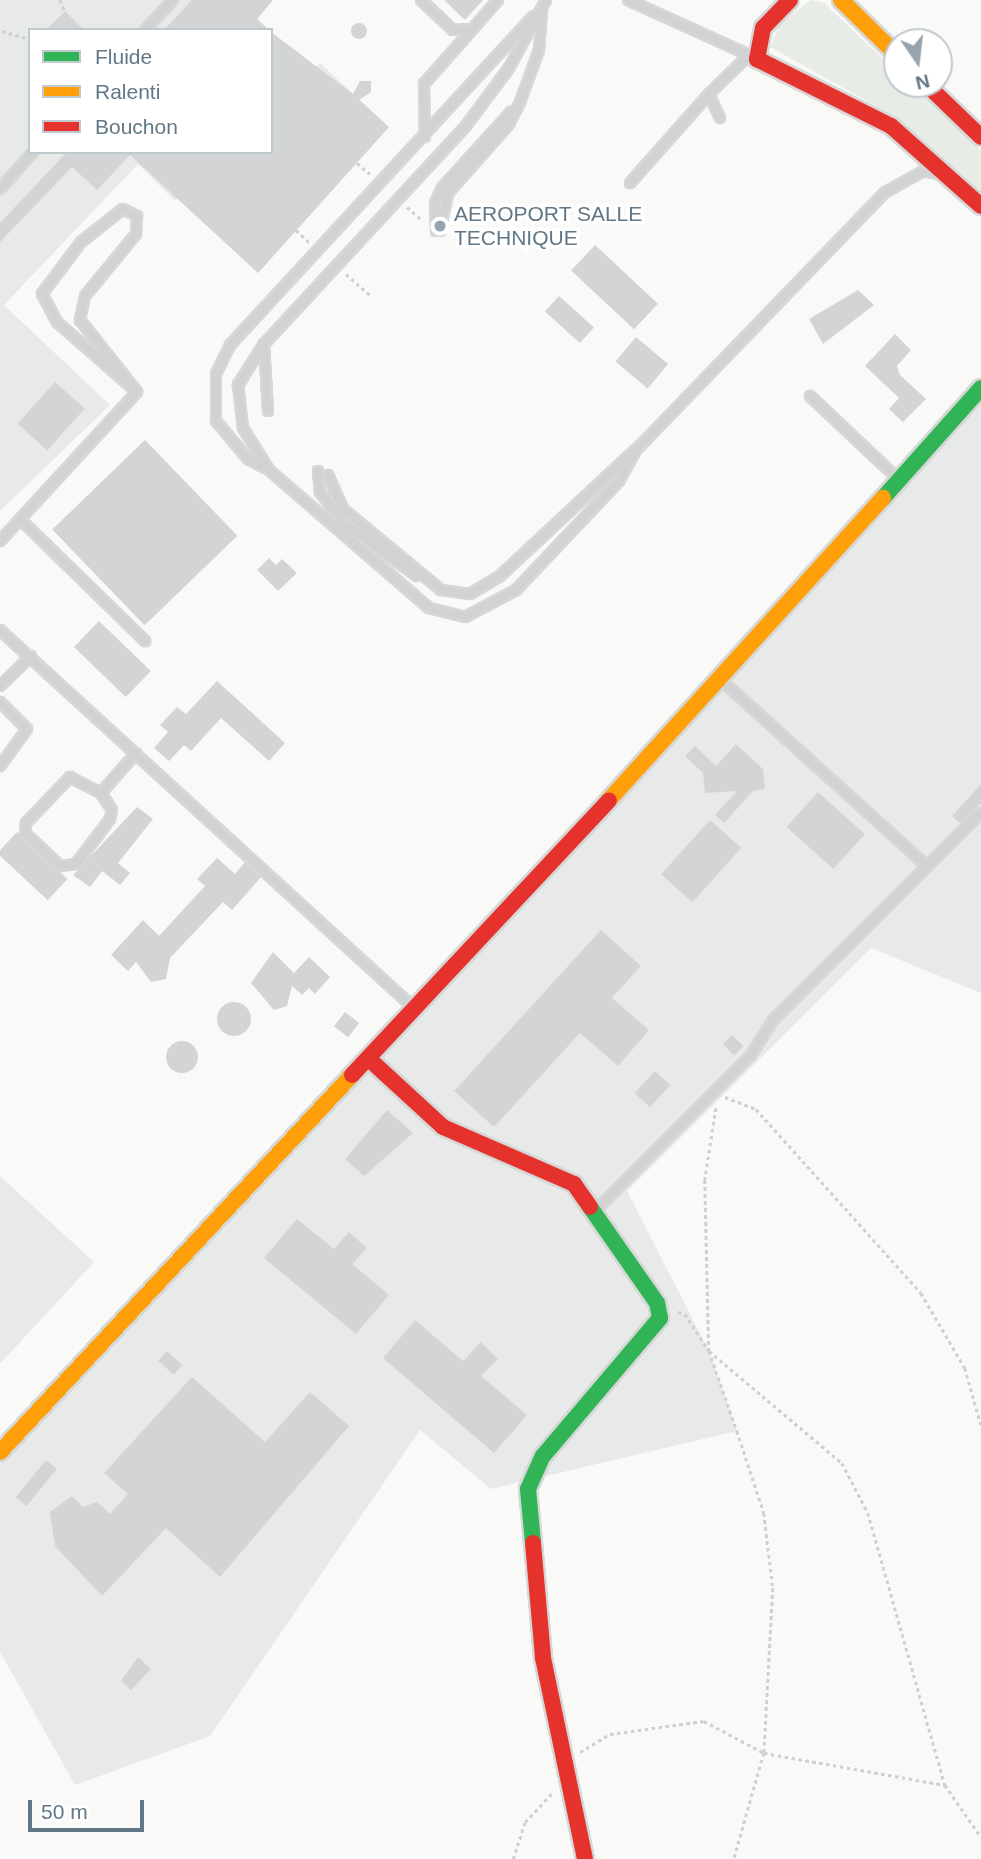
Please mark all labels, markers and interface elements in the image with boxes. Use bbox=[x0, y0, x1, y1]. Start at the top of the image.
legend bbox=[28, 28, 273, 154]
north arrow bbox=[883, 28, 953, 98]
text: Fluide bbox=[95, 45, 152, 68]
text: N bbox=[914, 70, 932, 94]
text: Ralenti bbox=[95, 80, 160, 103]
text: Bouchon bbox=[95, 115, 178, 138]
place label: AEROPORT SALLE TECHNIQUE bbox=[454, 201, 643, 251]
marker: AEROPORT SALLE TECHNIQUE bbox=[432, 218, 448, 234]
scale bar bbox=[32, 1786, 147, 1830]
text: 50 m bbox=[41, 1800, 88, 1823]

